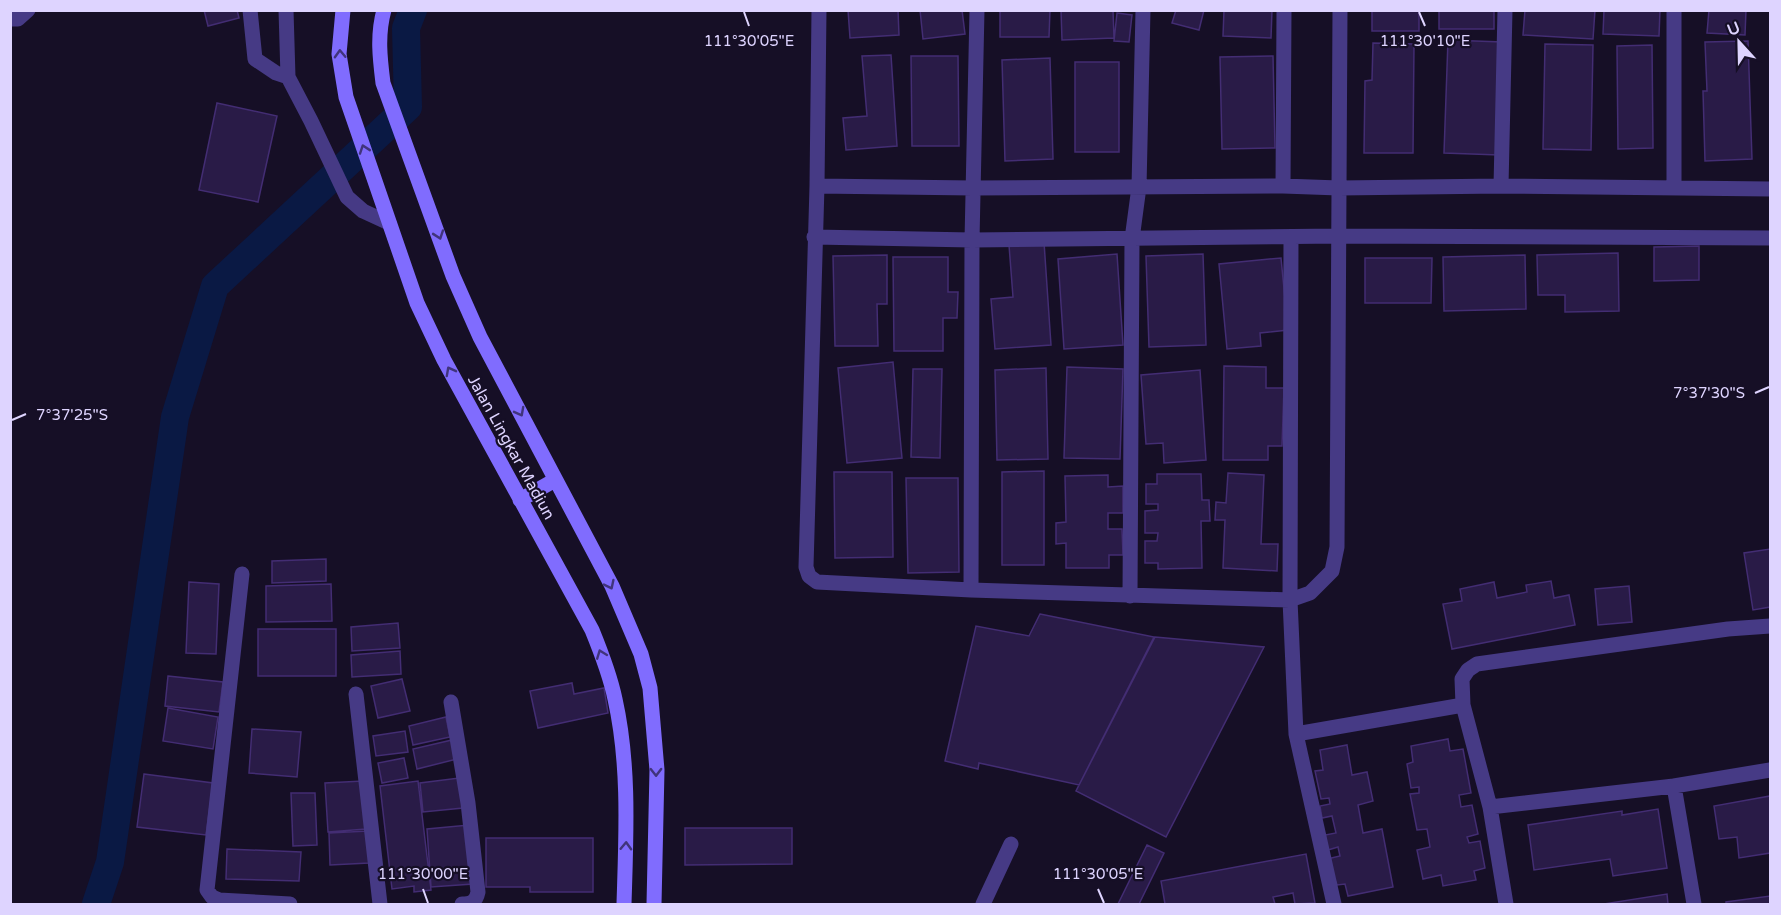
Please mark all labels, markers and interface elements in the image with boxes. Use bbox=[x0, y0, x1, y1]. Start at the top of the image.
north arrow bbox=[1709, 12, 1769, 72]
text: U bbox=[1724, 17, 1743, 41]
text: 111°30'05"E bbox=[704, 32, 794, 50]
text: 111°30'10"E bbox=[1380, 32, 1470, 50]
one-way arrow bbox=[334, 49, 347, 58]
one-way arrow bbox=[358, 144, 371, 155]
one-way arrow bbox=[431, 229, 444, 240]
one-way arrow bbox=[446, 367, 457, 377]
street label: Jalan Lingkar Madiun bbox=[463, 372, 559, 523]
text: 7°37'30"S bbox=[1673, 384, 1745, 402]
text: 7°37'25"S bbox=[36, 406, 108, 424]
one-way arrow bbox=[513, 406, 524, 416]
one-way arrow bbox=[603, 578, 615, 589]
one-way arrow bbox=[596, 649, 608, 660]
one-way arrow bbox=[650, 767, 662, 776]
one-way arrow bbox=[619, 842, 632, 851]
text: 111°30'00"E bbox=[378, 865, 468, 883]
text: 111°30'05"E bbox=[1053, 865, 1143, 883]

